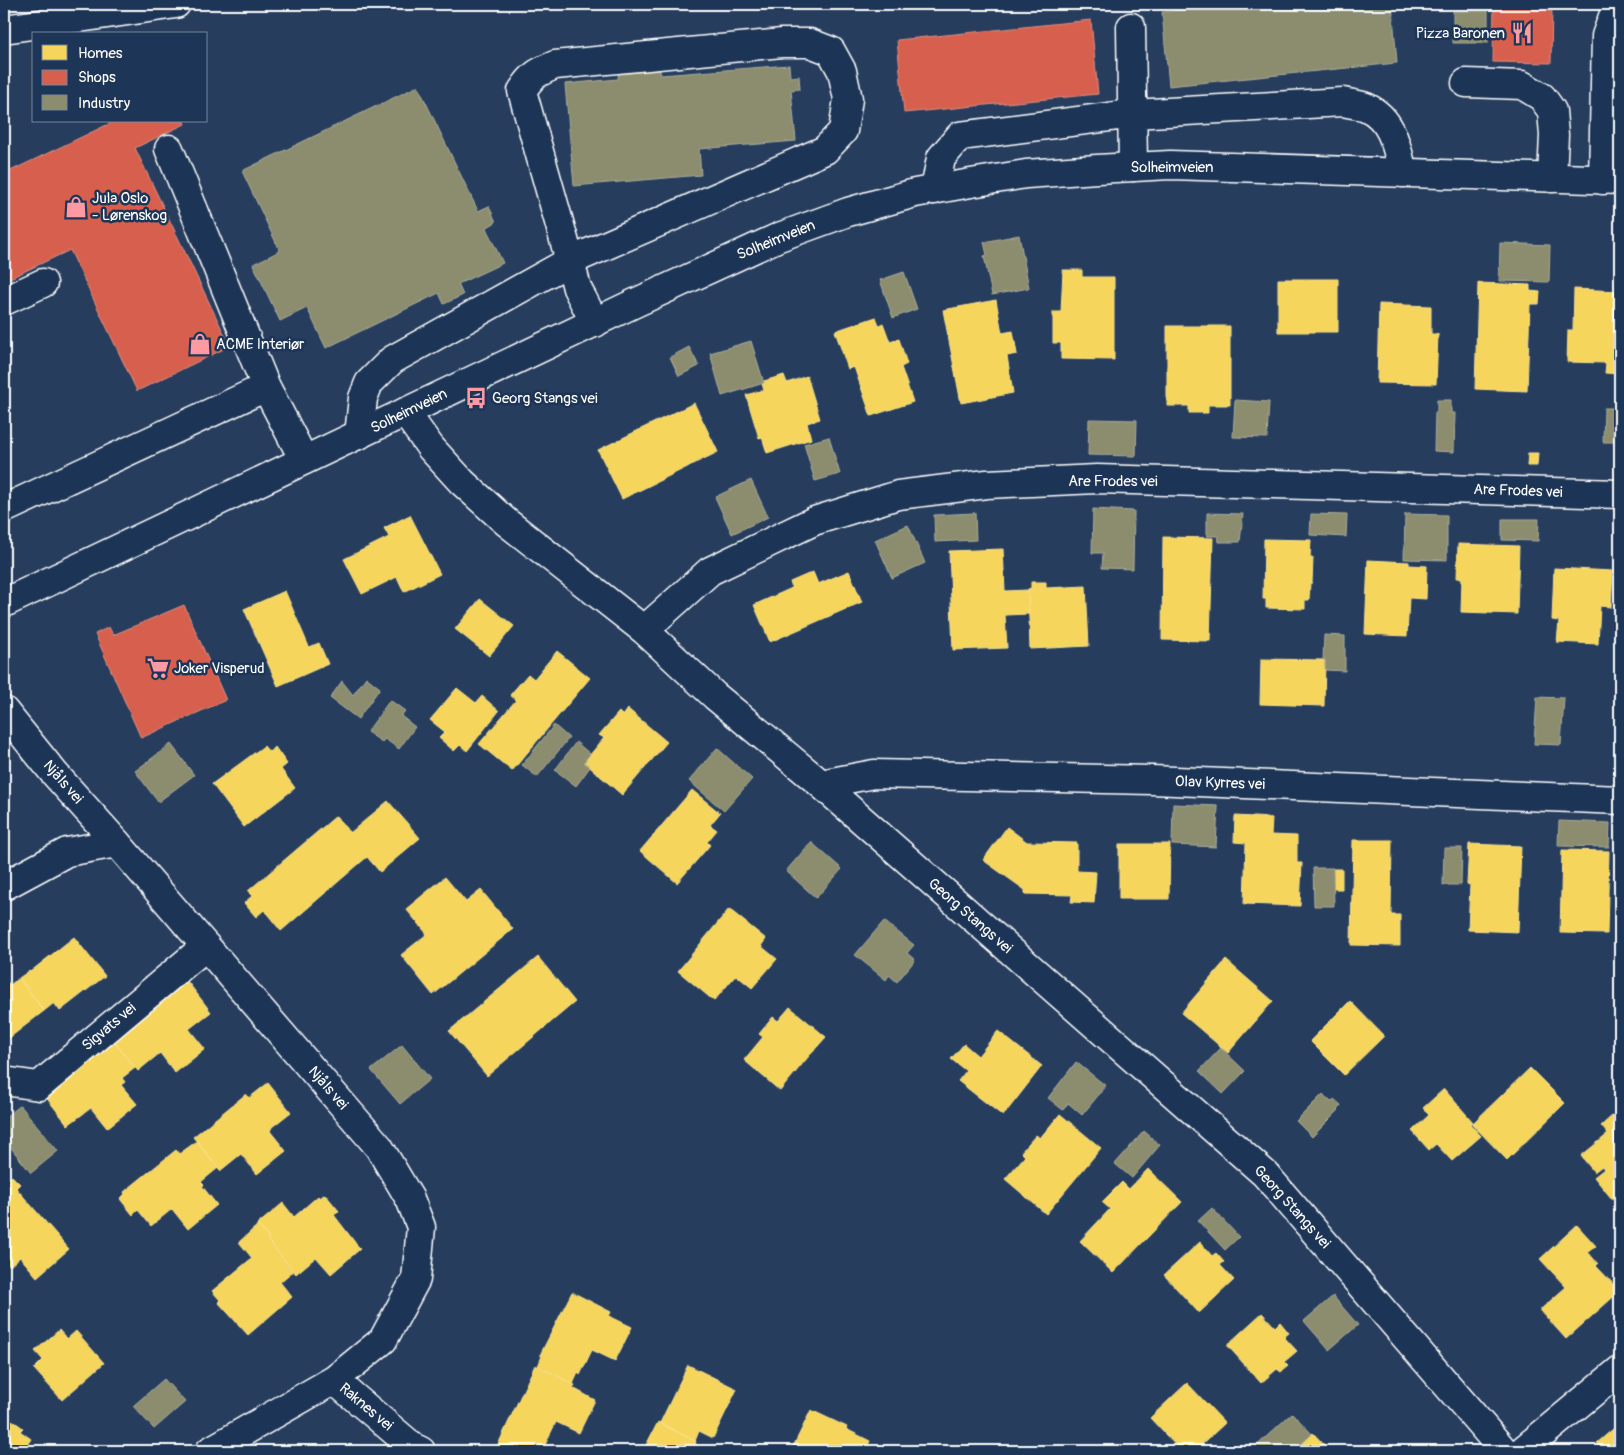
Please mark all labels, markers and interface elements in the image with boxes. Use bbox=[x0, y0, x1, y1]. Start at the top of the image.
restaurant icon: Pizza Baronen bbox=[1509, 20, 1535, 46]
place label: Pizza Baronen bbox=[1416, 24, 1505, 43]
legend bbox=[32, 32, 208, 122]
text: Homes bbox=[78, 44, 123, 63]
text: Shops bbox=[78, 68, 116, 87]
text: Industry bbox=[78, 94, 131, 113]
street label: Solheimveien bbox=[1131, 158, 1213, 177]
place label: Jula Oslo - Lørenskog bbox=[92, 189, 167, 225]
shop icon: Jula Oslo - Lørenskog bbox=[63, 194, 89, 220]
street label: Solheimveien bbox=[734, 216, 818, 264]
shop icon: ACME Interiør bbox=[187, 331, 213, 357]
place label: ACME Interiør bbox=[216, 335, 305, 354]
street label: Solheimveien bbox=[368, 384, 450, 438]
bus stop icon: Georg Stangs vei bbox=[463, 385, 489, 411]
place label: Georg Stangs vei bbox=[492, 389, 598, 408]
street label: Are Frodes vei bbox=[1068, 472, 1158, 491]
street label: Are Frodes vei bbox=[1473, 480, 1563, 502]
supermarket icon: Joker Visperud bbox=[145, 655, 171, 681]
place label: Joker Visperud bbox=[174, 659, 265, 678]
street label: Njåls vei bbox=[39, 756, 87, 808]
street label: Olav Kyrres vei bbox=[1175, 772, 1266, 794]
street label: Georg Stangs vei bbox=[924, 874, 1016, 958]
street label: Sigvats vei bbox=[78, 999, 140, 1055]
street label: Njåls vei bbox=[304, 1062, 352, 1114]
street label: Georg Stangs vei bbox=[1250, 1161, 1335, 1253]
street label: Raknes vei bbox=[335, 1379, 397, 1435]

